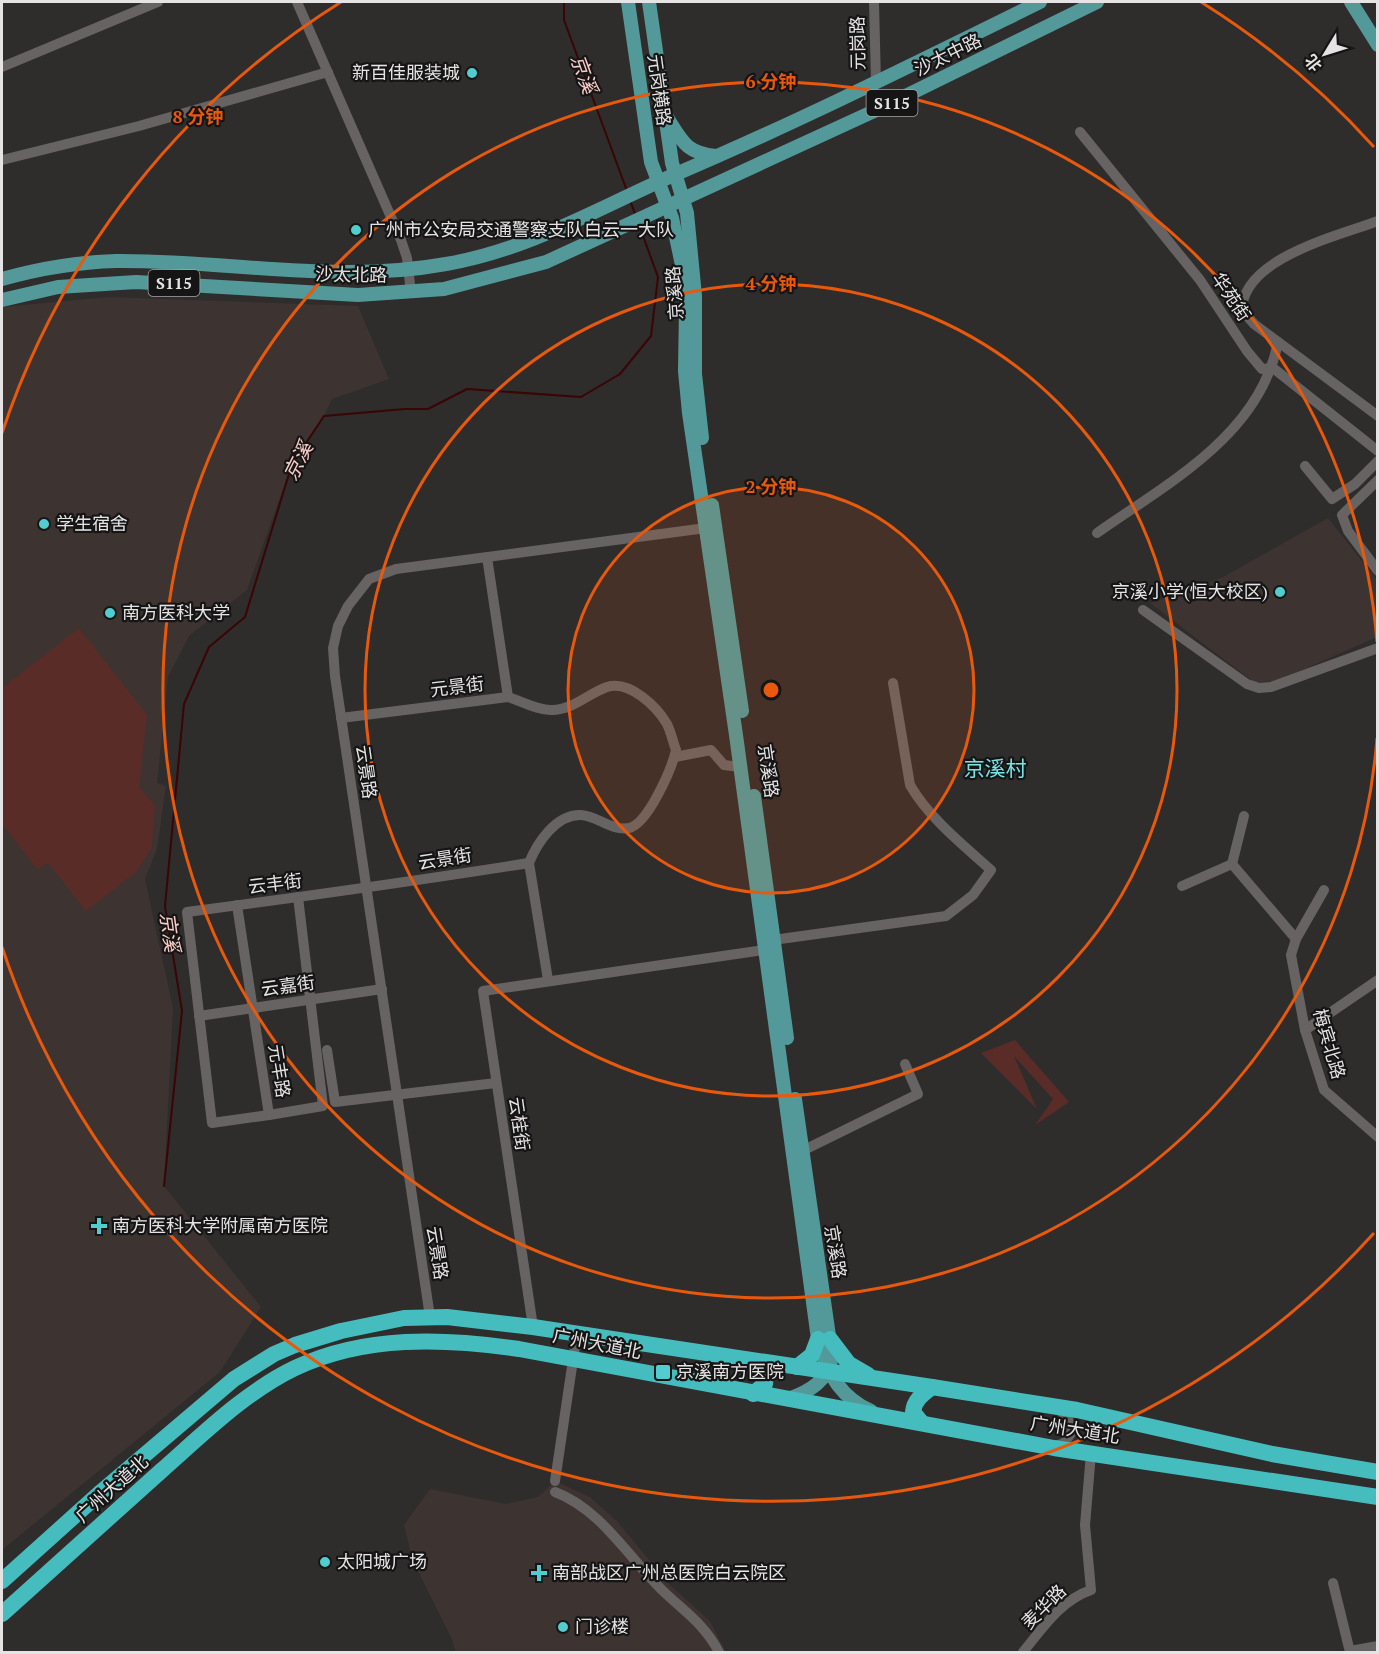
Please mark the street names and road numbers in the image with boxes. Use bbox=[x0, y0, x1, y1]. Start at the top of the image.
street label: 元岗路 bbox=[845, 16, 869, 70]
street label: 沙太中路 bbox=[910, 28, 985, 81]
street label: 元岗横路 bbox=[643, 53, 677, 127]
road number: S115 bbox=[866, 90, 918, 116]
street label: 沙太北路 bbox=[315, 261, 387, 287]
street label: 京溪路 bbox=[660, 265, 688, 321]
street label: 华苑街 bbox=[1207, 267, 1257, 326]
road number: S115 bbox=[148, 270, 200, 296]
street label: 元景街 bbox=[429, 671, 485, 701]
street label: 京溪路 bbox=[753, 742, 785, 799]
street label: 云景路 bbox=[351, 743, 383, 800]
street label: 云景街 bbox=[416, 842, 473, 874]
street label: 云丰街 bbox=[247, 868, 303, 898]
street label: 云嘉街 bbox=[259, 969, 316, 1001]
street label: 梅宾北路 bbox=[1309, 1006, 1351, 1082]
street label: 元丰路 bbox=[264, 1042, 296, 1099]
street label: 云桂街 bbox=[504, 1095, 536, 1152]
street label: 京溪路 bbox=[820, 1223, 852, 1280]
street label: 云景路 bbox=[422, 1224, 454, 1281]
street label: 广州大道北 bbox=[551, 1323, 644, 1363]
street label: 广州大道北 bbox=[1029, 1410, 1121, 1448]
street label: 广州大道北 bbox=[70, 1449, 153, 1527]
street label: 麦华路 bbox=[1016, 1579, 1071, 1634]

